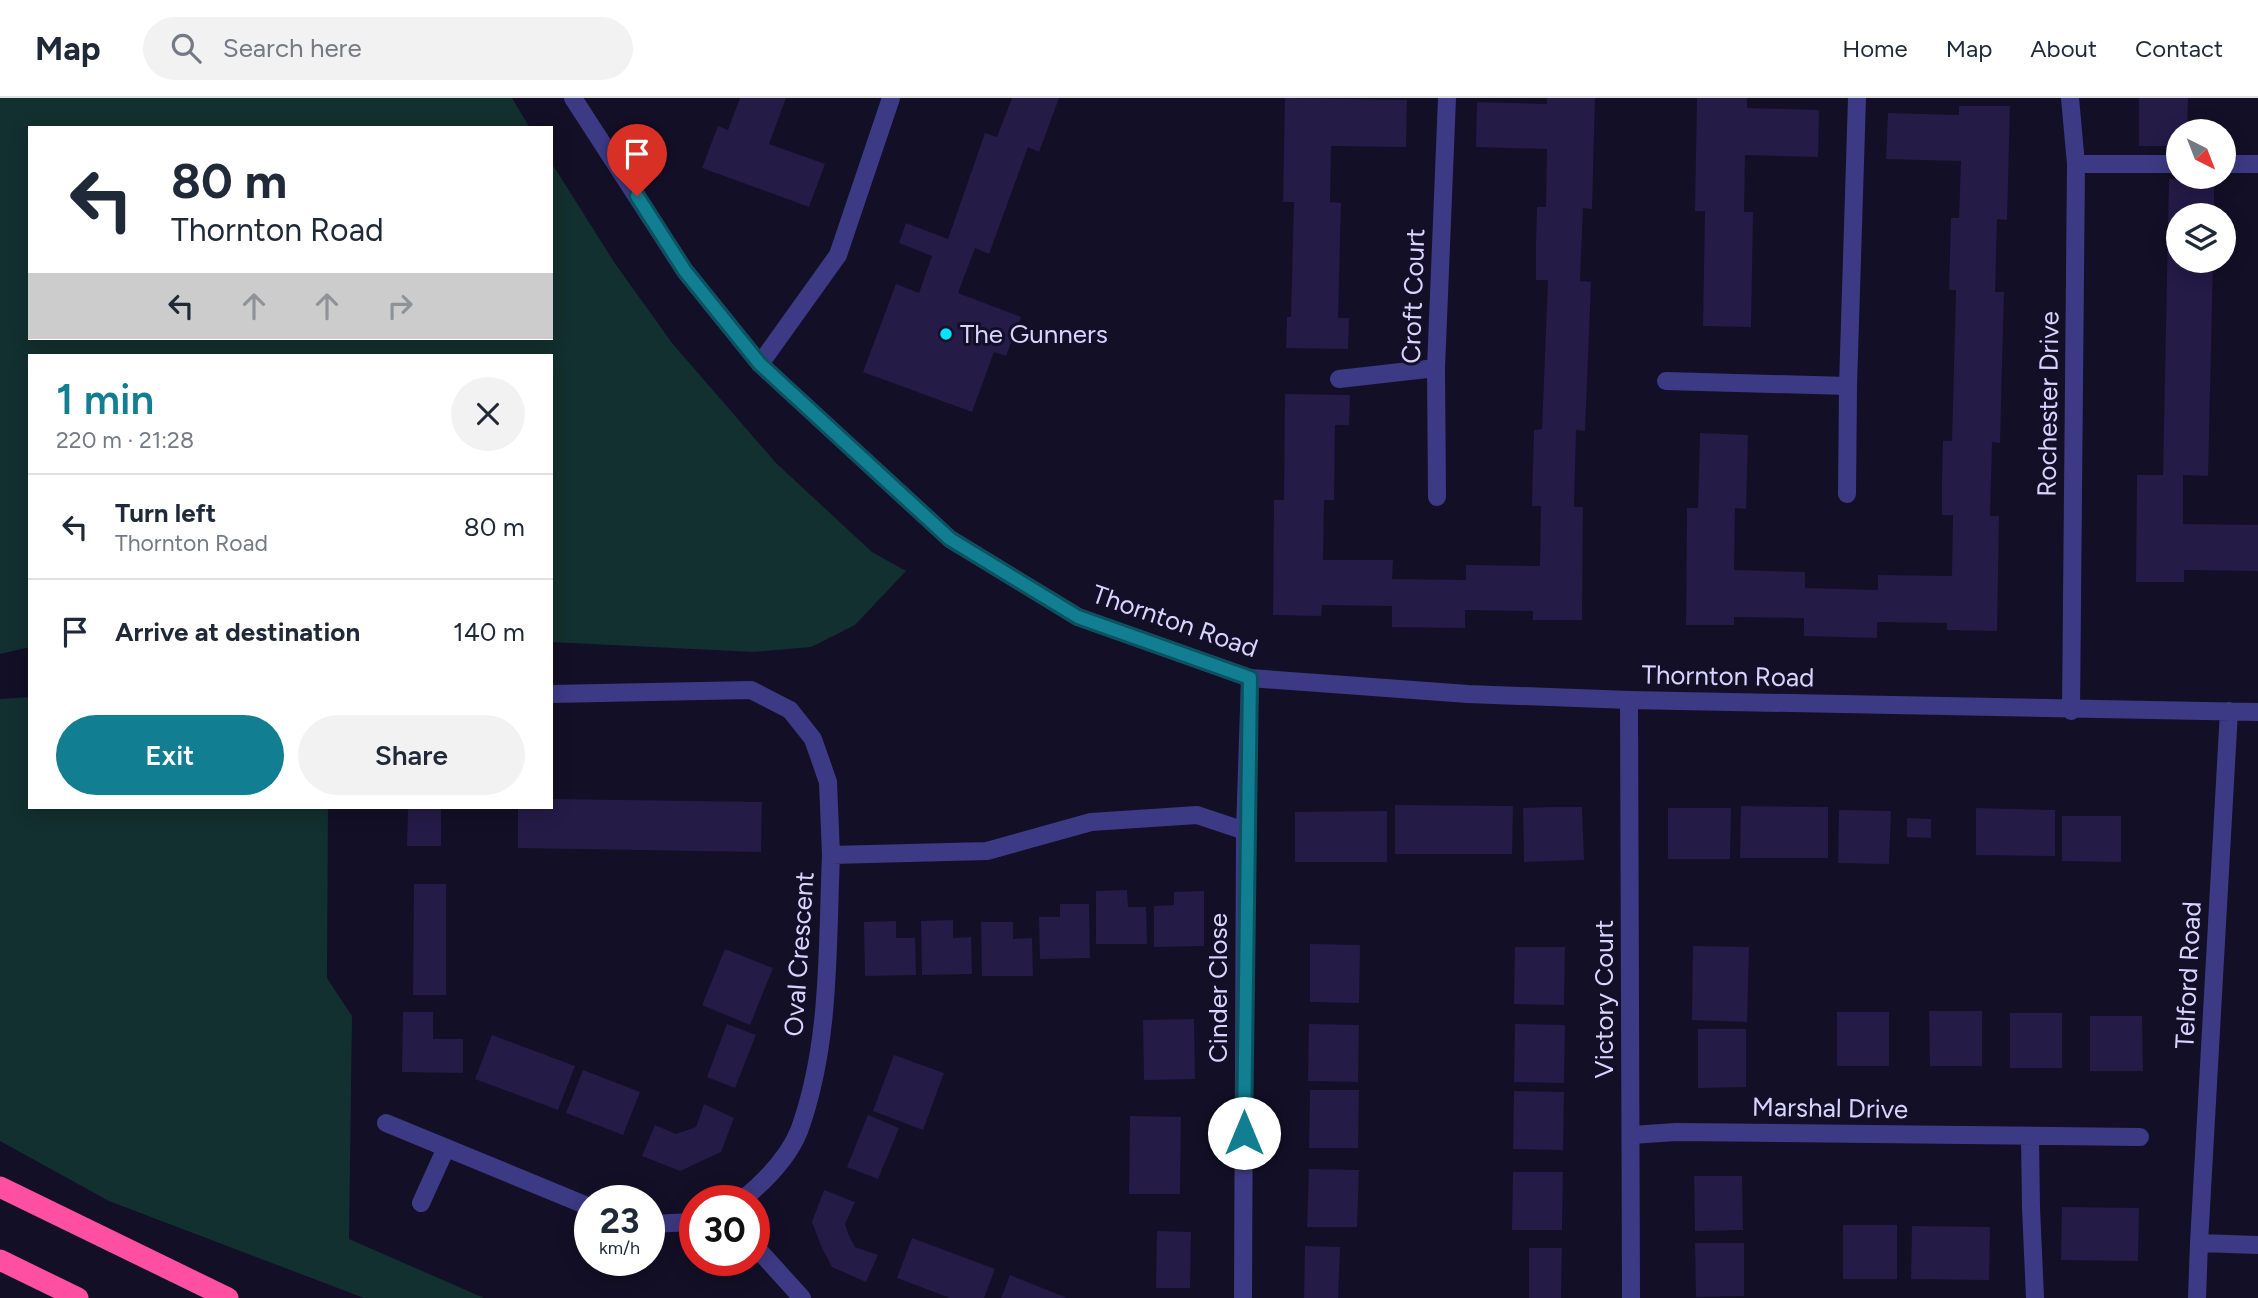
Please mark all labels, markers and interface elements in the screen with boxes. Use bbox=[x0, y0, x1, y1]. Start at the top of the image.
search box bbox=[143, 17, 633, 80]
text: Map bbox=[35, 29, 101, 68]
icon: search bbox=[167, 29, 205, 67]
text: Search here bbox=[223, 32, 362, 64]
text: Home bbox=[1842, 34, 1908, 63]
text: Map bbox=[1946, 34, 1992, 63]
text: About bbox=[2030, 34, 2097, 63]
text: Contact bbox=[2135, 34, 2223, 63]
north arrow bbox=[2166, 119, 2236, 189]
map controls bbox=[2166, 119, 2236, 273]
pin bbox=[607, 124, 667, 196]
icon: arrive bbox=[618, 135, 656, 173]
text: 80 m bbox=[171, 151, 287, 210]
icon: left bbox=[56, 154, 147, 245]
button: layers bbox=[2166, 203, 2236, 273]
text: Thornton Road bbox=[171, 211, 384, 249]
street label: Croft Court bbox=[1395, 228, 1431, 364]
icon: left bbox=[162, 287, 200, 325]
icon: ahead bbox=[235, 287, 273, 325]
icon: ahead bbox=[308, 287, 346, 325]
icon: right bbox=[381, 287, 419, 325]
street label: Rochester Drive bbox=[2030, 311, 2066, 497]
place label: The Gunners bbox=[960, 318, 1108, 350]
marker: The Gunners bbox=[938, 326, 954, 342]
text: 1 min bbox=[56, 374, 154, 425]
button: close bbox=[451, 377, 525, 451]
text: 220 m · 21:28 bbox=[56, 426, 194, 454]
text: Turn left bbox=[115, 497, 216, 529]
icon: left bbox=[56, 508, 94, 546]
text: 80 m bbox=[464, 511, 525, 543]
text: Thornton Road bbox=[115, 529, 268, 557]
street label: Thornton Road bbox=[1088, 578, 1262, 664]
icon: arrive bbox=[56, 613, 94, 651]
text: Arrive at destination bbox=[115, 616, 360, 648]
text: 140 m bbox=[453, 616, 525, 648]
street label: Thornton Road bbox=[1641, 658, 1815, 694]
button: Exit bbox=[56, 715, 284, 795]
button: Share bbox=[298, 715, 525, 795]
street label: Oval Crescent bbox=[777, 870, 821, 1038]
street label: Telford Road bbox=[2168, 900, 2208, 1050]
street label: Cinder Close bbox=[1202, 913, 1234, 1063]
street label: Victory Court bbox=[1588, 919, 1620, 1078]
street label: Marshal Drive bbox=[1752, 1091, 1908, 1125]
position arrow bbox=[1207, 1096, 1281, 1170]
speed limit sign: 30 bbox=[679, 1185, 770, 1276]
text: 23 bbox=[600, 1200, 639, 1242]
text: km/h bbox=[599, 1237, 640, 1259]

